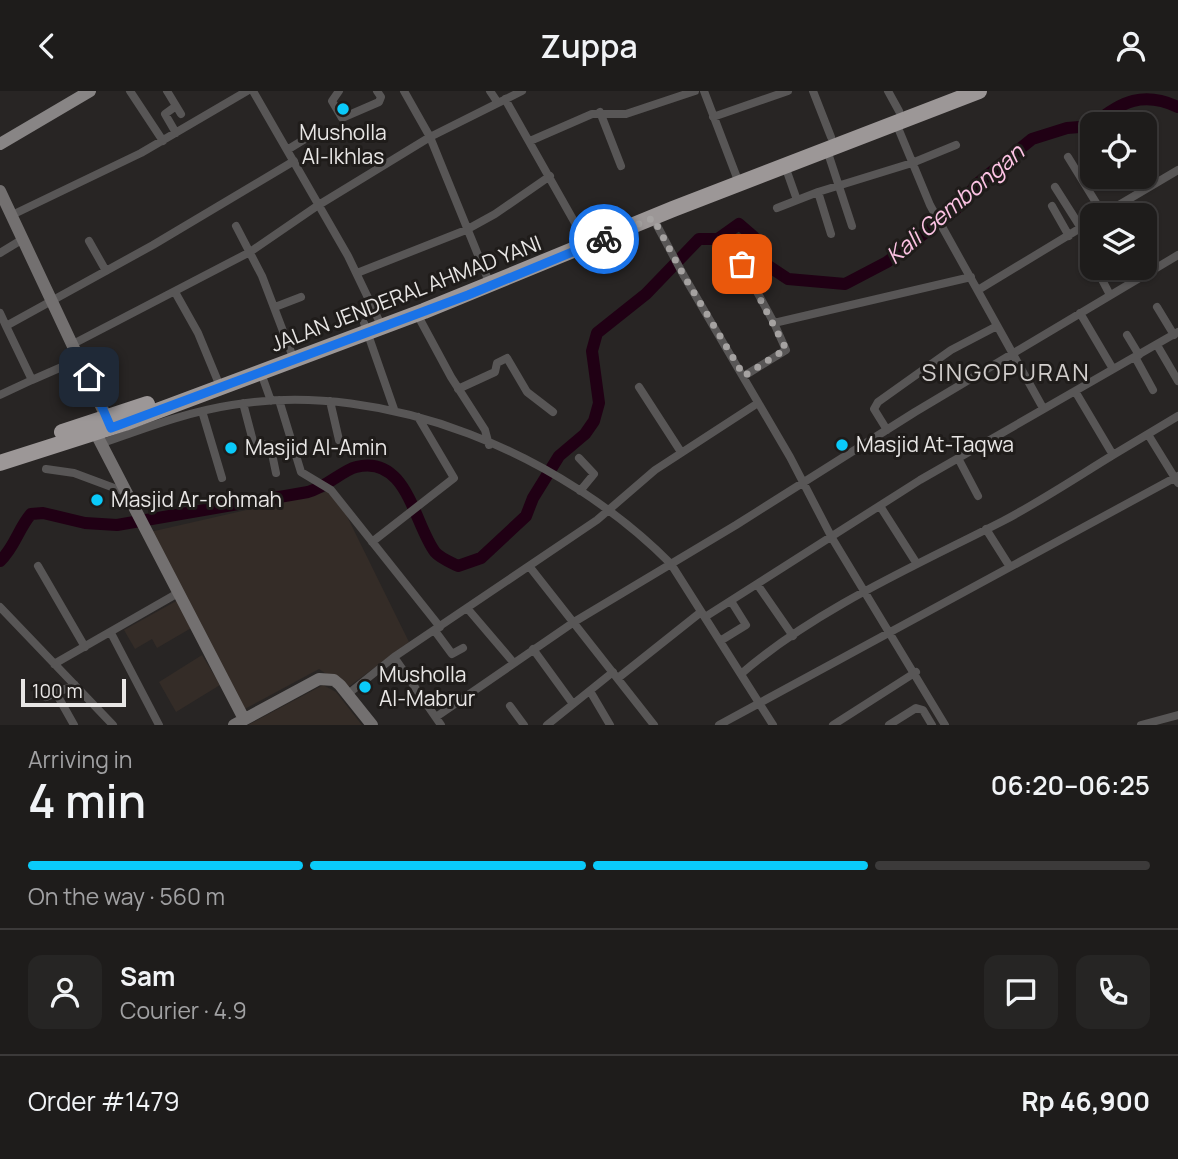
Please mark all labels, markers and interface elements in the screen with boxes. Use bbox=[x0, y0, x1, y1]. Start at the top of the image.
text: Zuppa bbox=[540, 24, 638, 68]
icon: back bbox=[28, 27, 66, 65]
icon: person bbox=[1112, 27, 1150, 65]
marker: Musholla Al-Ikhlas bbox=[335, 101, 351, 117]
map controls bbox=[1080, 112, 1157, 280]
button: locate bbox=[1080, 112, 1157, 189]
place label: Musholla Al-Ikhlas bbox=[299, 118, 387, 170]
water label: Kali Gembongan bbox=[878, 135, 1031, 271]
button: layers bbox=[1080, 203, 1157, 280]
courier bbox=[569, 204, 639, 274]
icon: bike bbox=[585, 220, 623, 258]
street label: JALAN JENDERAL AHMAD YANI bbox=[266, 228, 545, 358]
pin bbox=[712, 234, 772, 294]
icon: bag bbox=[723, 245, 761, 283]
pin bbox=[59, 347, 119, 407]
district label: SINGOPURAN bbox=[921, 355, 1091, 388]
icon: home bbox=[70, 358, 108, 396]
place label: Masjid At-Taqwa bbox=[856, 430, 1014, 458]
place label: Masjid Al-Amin bbox=[245, 433, 387, 461]
marker: Masjid At-Taqwa bbox=[834, 437, 850, 453]
marker: Masjid Al-Amin bbox=[223, 440, 239, 456]
place label: Masjid Ar-rohmah bbox=[111, 485, 282, 513]
marker: Masjid Ar-rohmah bbox=[89, 492, 105, 508]
place label: Musholla Al-Mabrur bbox=[379, 660, 476, 712]
scale bar bbox=[21, 676, 126, 708]
text: 100 m bbox=[32, 678, 83, 704]
marker: Musholla Al-Mabrur bbox=[357, 679, 373, 695]
text: Arriving in bbox=[28, 743, 133, 775]
text: 06:20–06:25 bbox=[991, 767, 1150, 803]
text: 4 min bbox=[28, 769, 146, 832]
text: On the way · 560 m bbox=[28, 880, 225, 912]
button: person bbox=[28, 955, 102, 1029]
button: chat bbox=[984, 955, 1058, 1029]
button: phone bbox=[1076, 955, 1150, 1029]
text: Sam bbox=[120, 958, 175, 994]
text: Courier · 4.9 bbox=[120, 994, 247, 1026]
text: Order #1479 bbox=[28, 1083, 180, 1119]
text: Rp 46,900 bbox=[1021, 1083, 1150, 1119]

